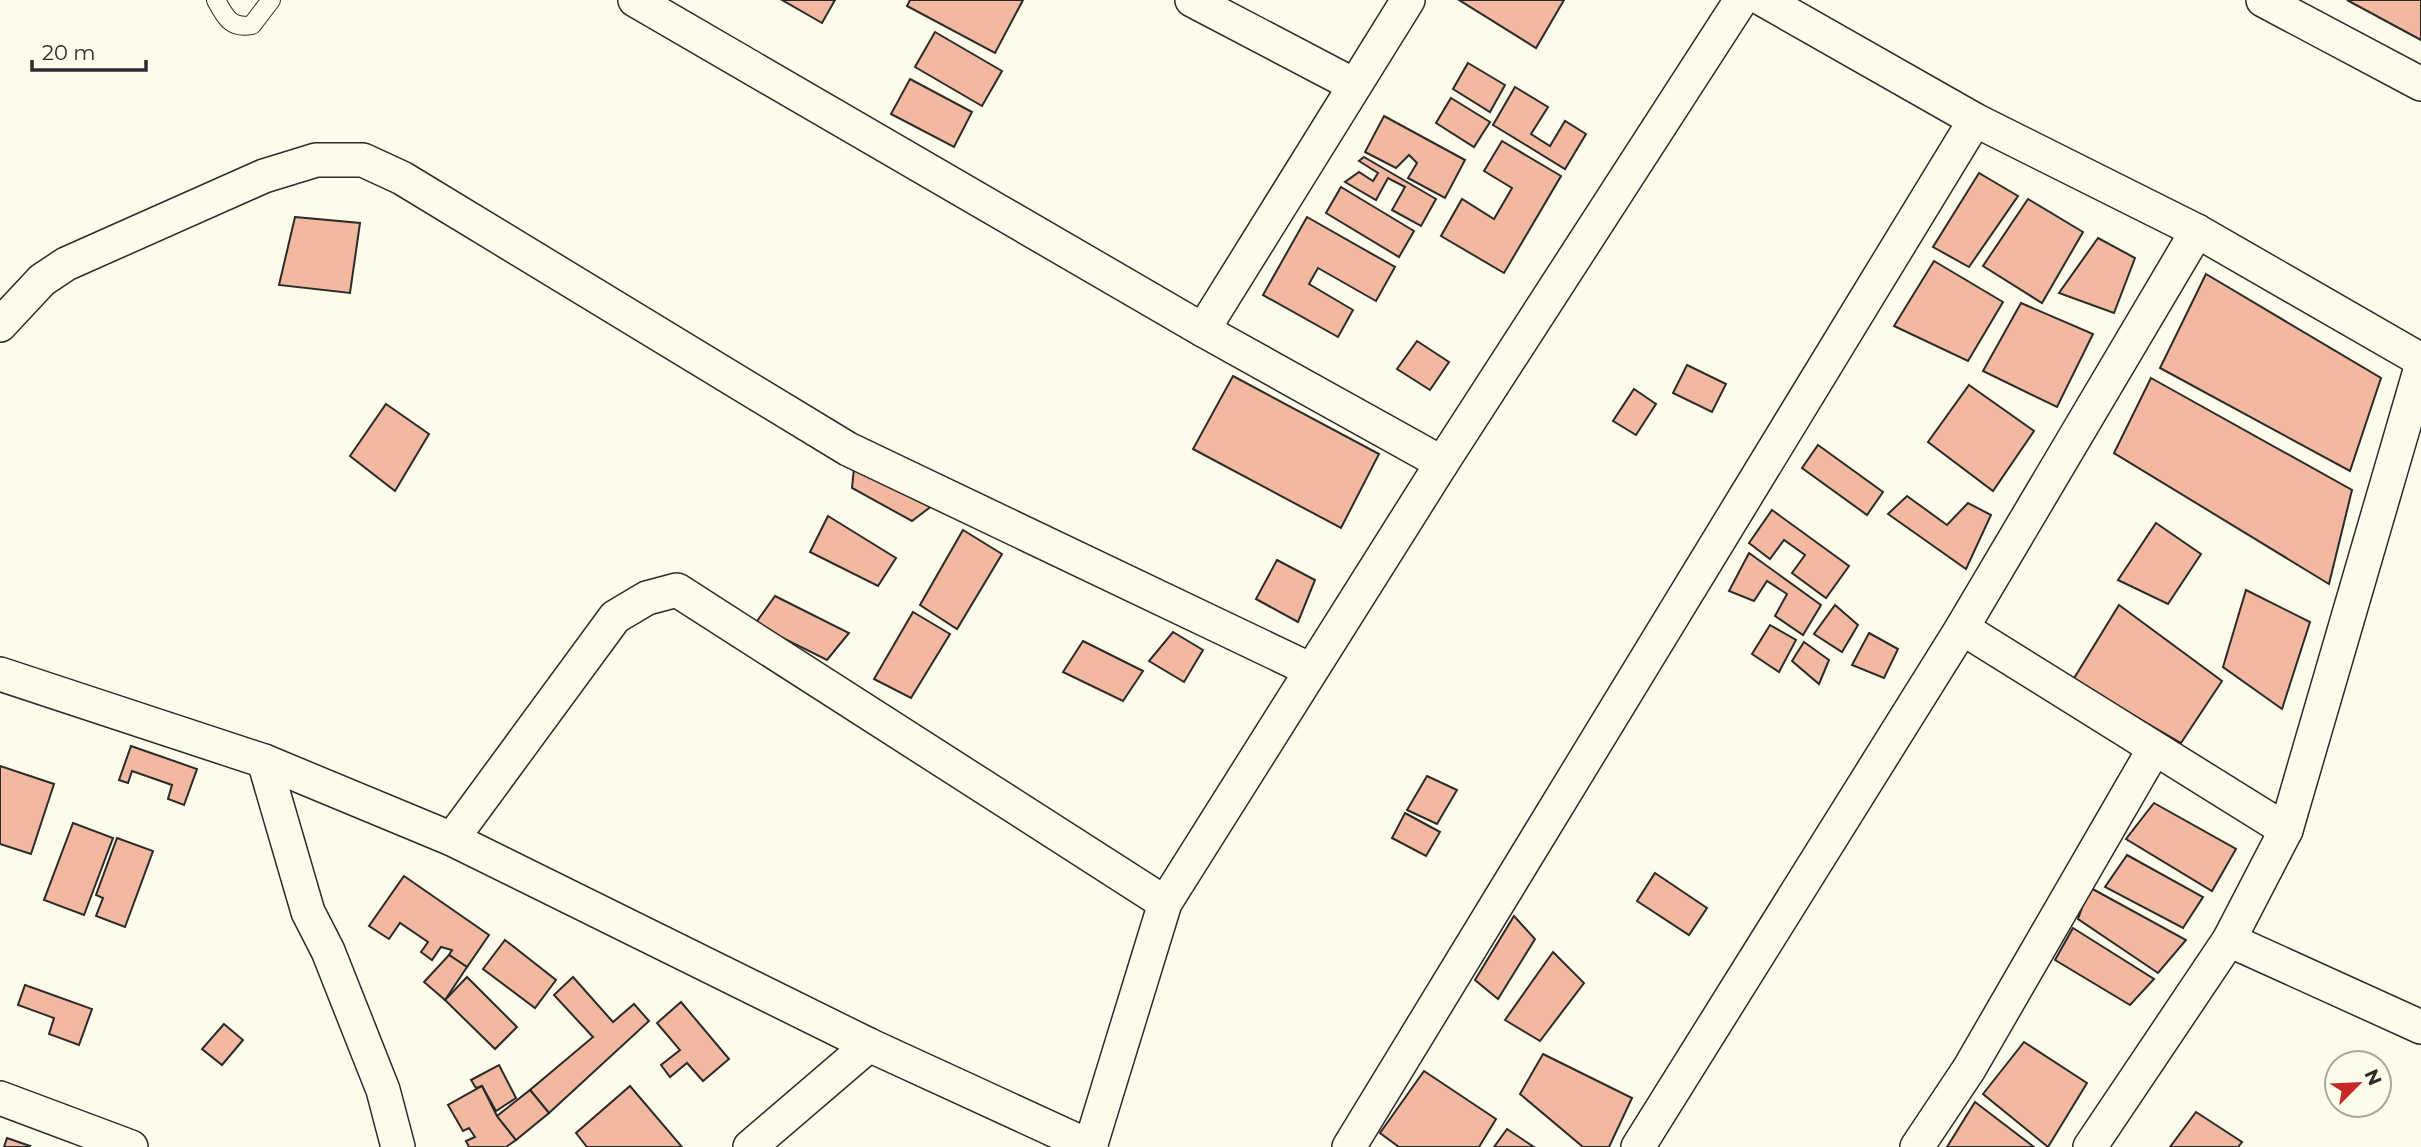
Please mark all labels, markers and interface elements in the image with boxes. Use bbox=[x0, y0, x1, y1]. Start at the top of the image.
scale bar bbox=[32, 28, 145, 72]
text: 20 m bbox=[42, 40, 96, 65]
north arrow bbox=[2323, 1049, 2393, 1119]
text: N bbox=[2359, 1066, 2387, 1089]

